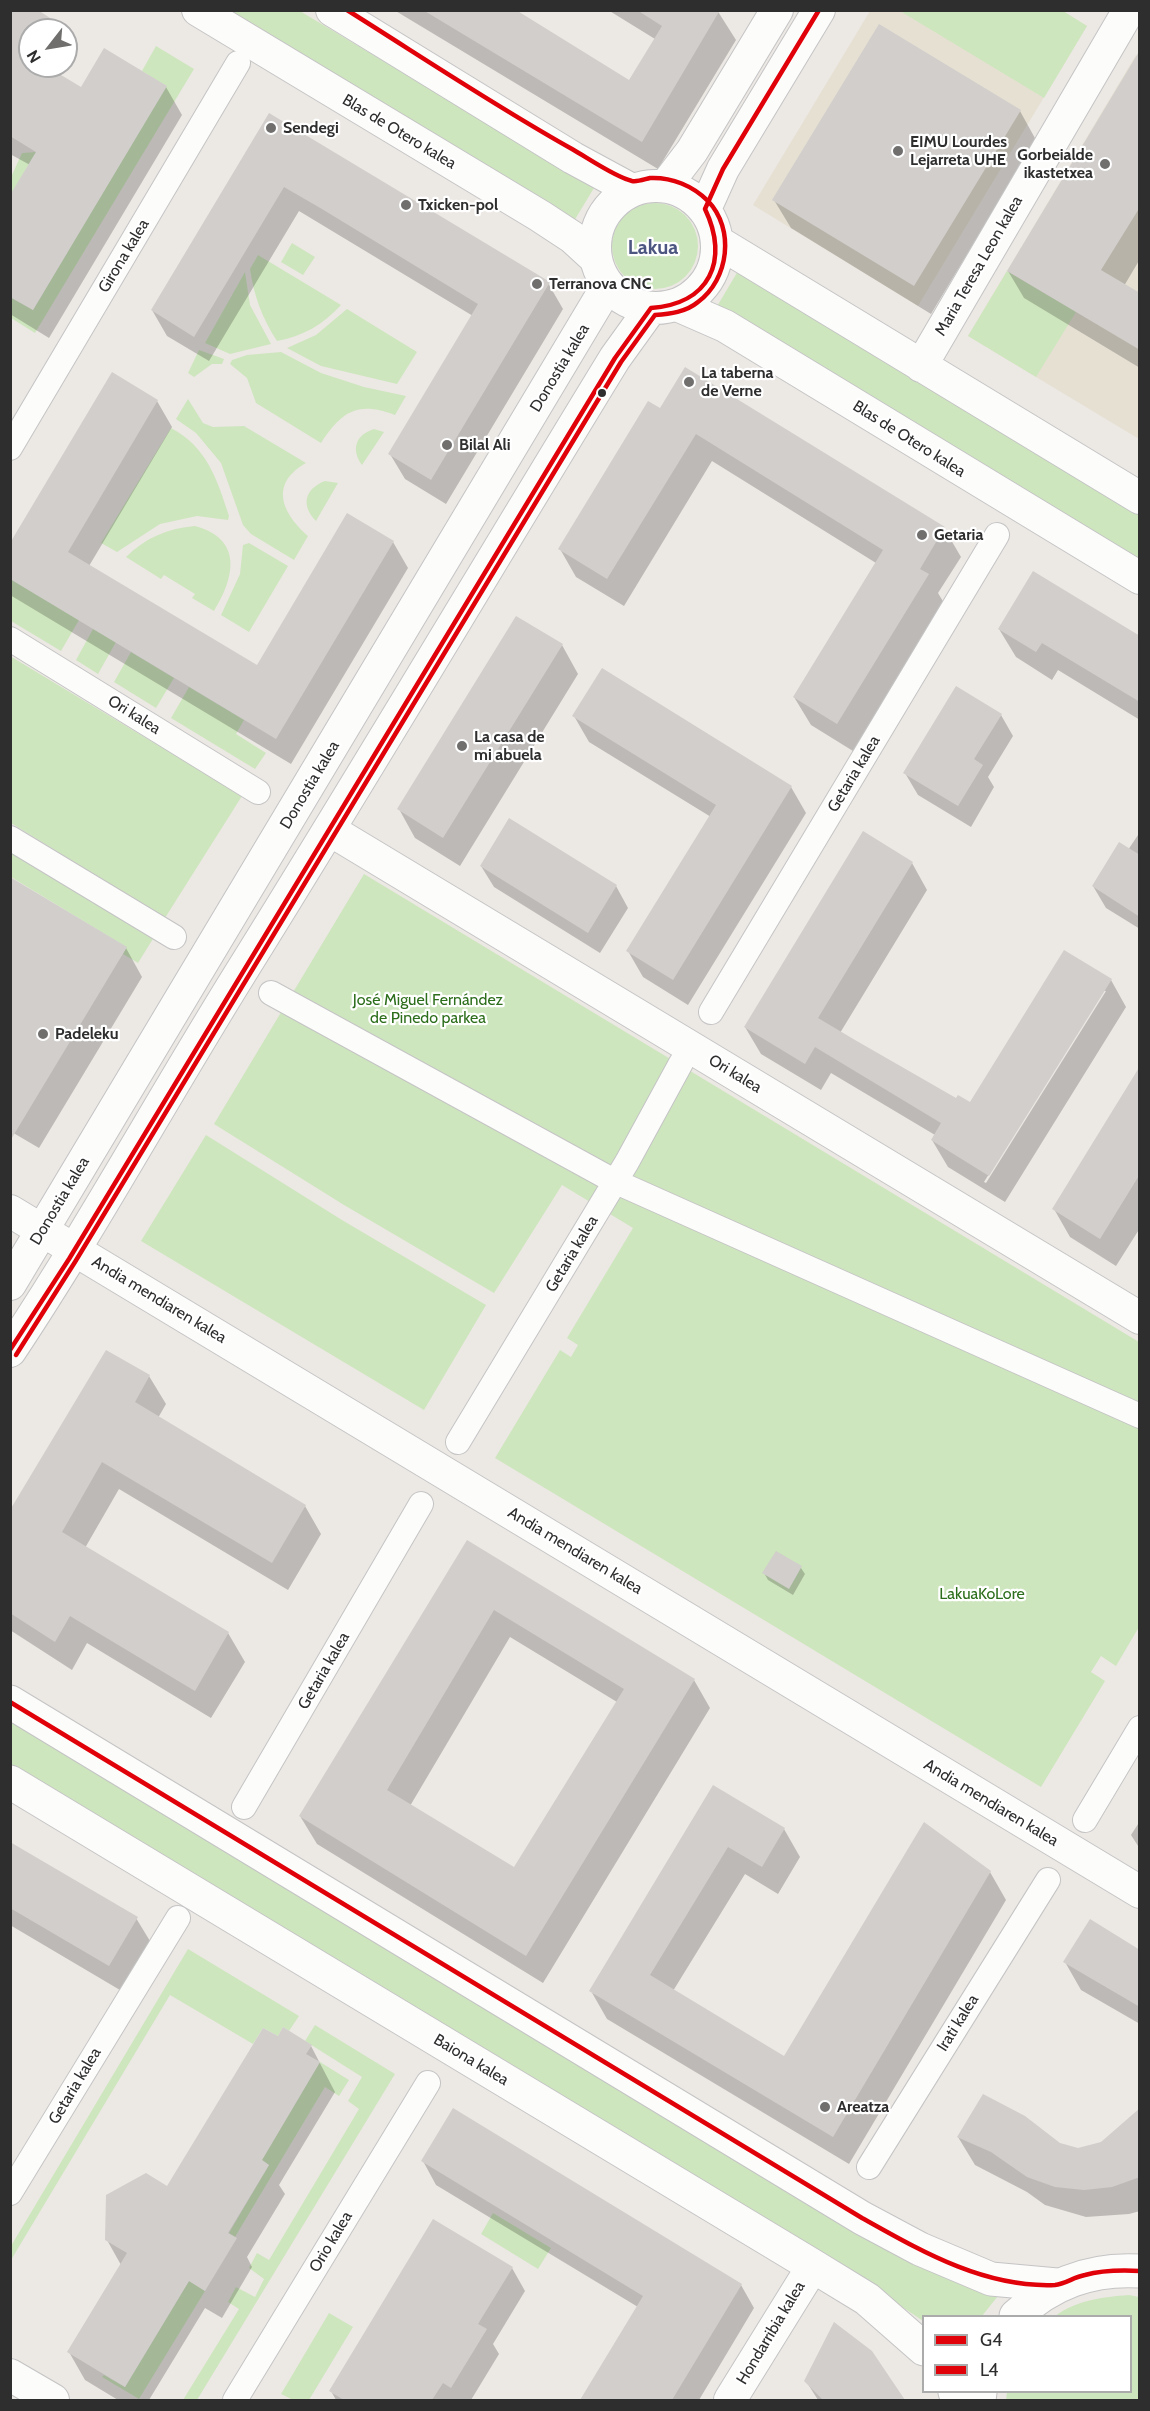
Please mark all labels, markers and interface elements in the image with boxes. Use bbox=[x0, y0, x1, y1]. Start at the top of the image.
north arrow bbox=[18, 18, 78, 78]
text: N bbox=[23, 47, 45, 66]
street label: Blas de Otero kalea bbox=[339, 90, 459, 174]
place label: Sendegi bbox=[283, 118, 339, 138]
marker: Sendegi bbox=[264, 121, 278, 135]
place label: EIMU Lourdes Lejarreta UHE bbox=[910, 132, 1007, 170]
marker: EIMU Lourdes Lejarreta UHE bbox=[891, 144, 905, 158]
place label: Gorbeialde ikastetxea bbox=[1017, 145, 1093, 183]
marker: Gorbeialde ikastetxea bbox=[1098, 157, 1112, 171]
street label: Maria Teresa Leon kalea bbox=[931, 193, 1027, 339]
place label: Txicken-pol bbox=[418, 195, 498, 215]
marker: Txicken-pol bbox=[399, 198, 413, 212]
street label: Girona kalea bbox=[95, 216, 153, 296]
district label: Lakua bbox=[628, 236, 678, 260]
place label: Terranova CNC bbox=[549, 274, 651, 294]
marker: Terranova CNC bbox=[530, 277, 544, 291]
street label: Donostia kalea bbox=[526, 321, 594, 415]
place label: La taberna de Verne bbox=[701, 363, 773, 401]
marker: La taberna de Verne bbox=[682, 375, 696, 389]
unlabelled marker bbox=[596, 387, 608, 399]
street label: Blas de Otero kalea bbox=[849, 397, 969, 481]
place label: Bilal Ali bbox=[459, 435, 511, 455]
marker: Bilal Ali bbox=[440, 438, 454, 452]
place label: Getaria bbox=[934, 525, 983, 545]
marker: Getaria bbox=[915, 528, 929, 542]
street label: Ori kalea bbox=[104, 691, 164, 739]
place label: La casa de mi abuela bbox=[474, 727, 545, 765]
street label: Getaria kalea bbox=[824, 732, 884, 816]
street label: Donostia kalea bbox=[276, 738, 344, 832]
marker: La casa de mi abuela bbox=[455, 739, 469, 753]
park label: José Miguel Fernández de Pinedo parkea bbox=[353, 990, 503, 1028]
place label: Padeleku bbox=[55, 1024, 119, 1044]
marker: Padeleku bbox=[36, 1027, 50, 1041]
street label: Ori kalea bbox=[705, 1051, 765, 1097]
street label: Donostia kalea bbox=[26, 1154, 94, 1248]
street label: Getaria kalea bbox=[542, 1212, 602, 1296]
street label: Andia mendiaren kalea bbox=[88, 1252, 230, 1348]
street label: Andia mendiaren kalea bbox=[504, 1503, 646, 1599]
park label: LakuaKoLore bbox=[939, 1584, 1025, 1604]
street label: Getaria kalea bbox=[294, 1629, 354, 1713]
street label: Andia mendiaren kalea bbox=[920, 1755, 1062, 1851]
street label: Irati kalea bbox=[933, 1991, 983, 2055]
street label: Baiona kalea bbox=[430, 2030, 512, 2090]
street label: Getaria kalea bbox=[45, 2044, 105, 2128]
place label: Areatza bbox=[837, 2097, 889, 2117]
marker: Areatza bbox=[818, 2100, 832, 2114]
street label: Orio kalea bbox=[305, 2208, 357, 2276]
street label: Hondarribia kalea bbox=[733, 2278, 809, 2388]
legend bbox=[922, 2315, 1132, 2393]
text: G4 bbox=[980, 2329, 1003, 2351]
text: L4 bbox=[980, 2359, 998, 2381]

